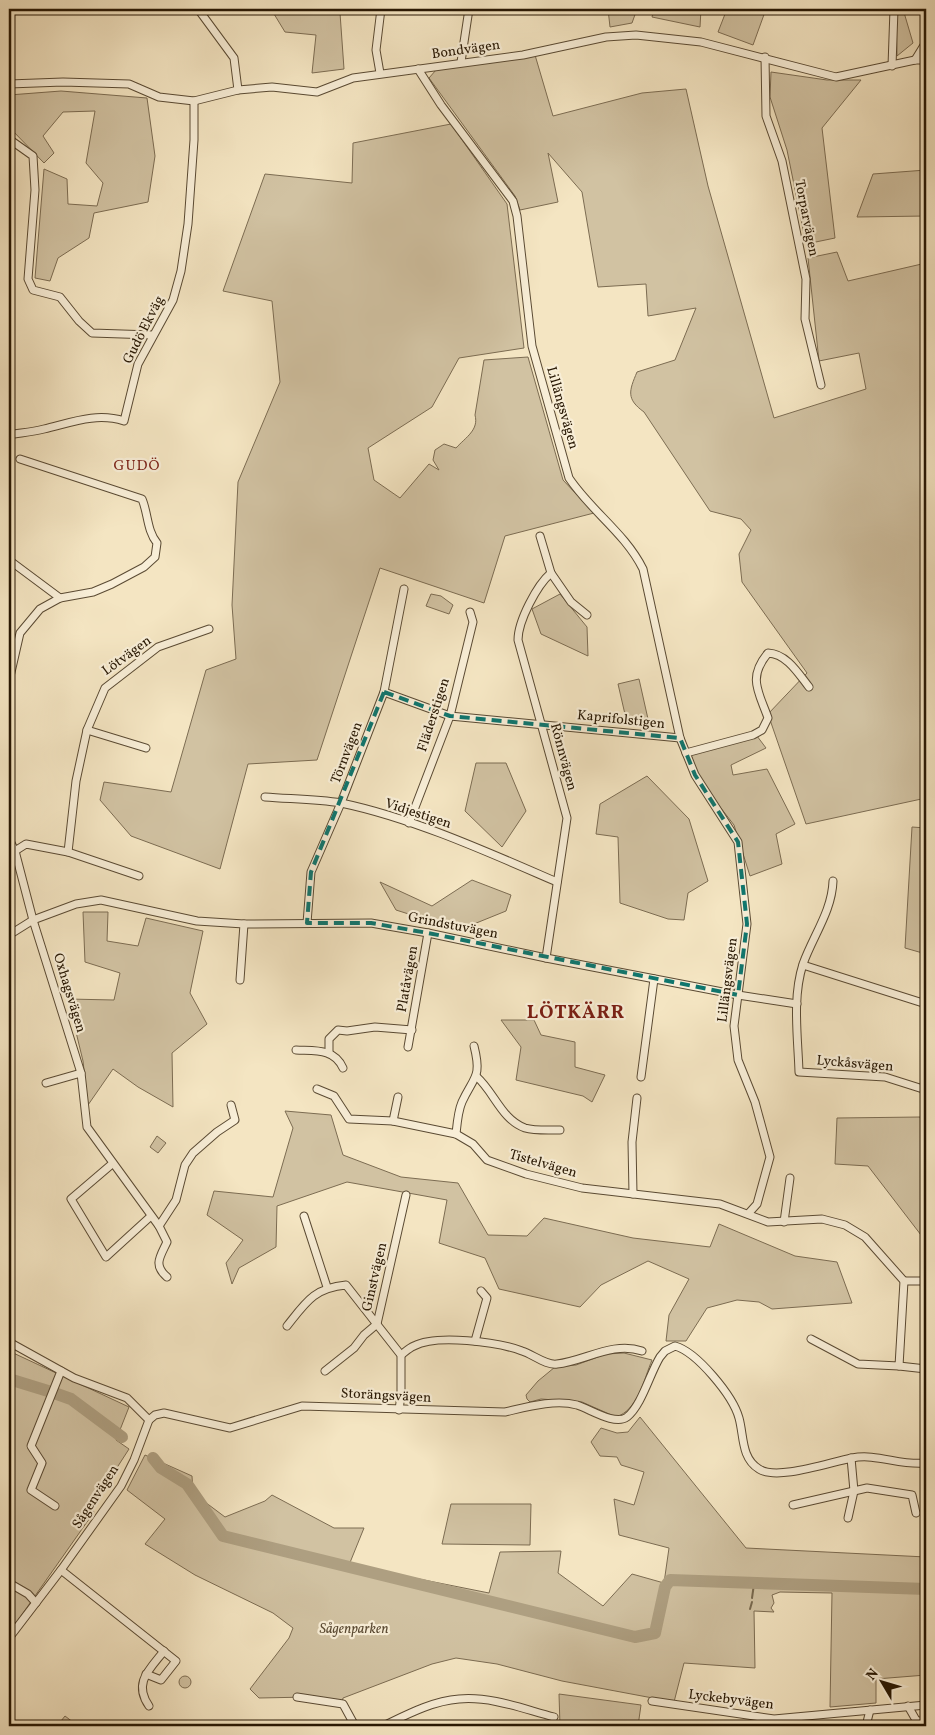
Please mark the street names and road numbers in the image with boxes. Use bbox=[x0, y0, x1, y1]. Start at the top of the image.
street label: Bondvägen bbox=[431, 36, 501, 64]
street label: Torparvägen bbox=[789, 178, 823, 258]
street label: Gudö Ekväg bbox=[119, 293, 169, 367]
street label: Lillängsvägen bbox=[541, 364, 583, 452]
street label: Lötvägen bbox=[98, 632, 156, 680]
street label: Fläderstigen bbox=[413, 676, 455, 754]
street label: Kaprifolstigen bbox=[576, 706, 666, 734]
street label: Törnvägen bbox=[327, 719, 367, 787]
street label: Rönnvägen bbox=[545, 721, 581, 793]
street label: Vidjestigen bbox=[382, 794, 454, 834]
street label: Grindstuvägen bbox=[406, 908, 500, 944]
street label: Lillängsvägen bbox=[713, 937, 743, 1023]
street label: Platåvägen bbox=[393, 944, 423, 1014]
street label: Oxhagsvägen bbox=[48, 951, 90, 1035]
street label: Lyckåsvägen bbox=[816, 1051, 894, 1077]
street label: Tistelvägen bbox=[507, 1145, 579, 1183]
street label: Ginstvägen bbox=[358, 1241, 392, 1313]
street label: Storängsvägen bbox=[340, 1384, 432, 1408]
street label: Sågenvägen bbox=[68, 1461, 124, 1533]
street label: Lyckebyvägen bbox=[687, 1685, 775, 1715]

